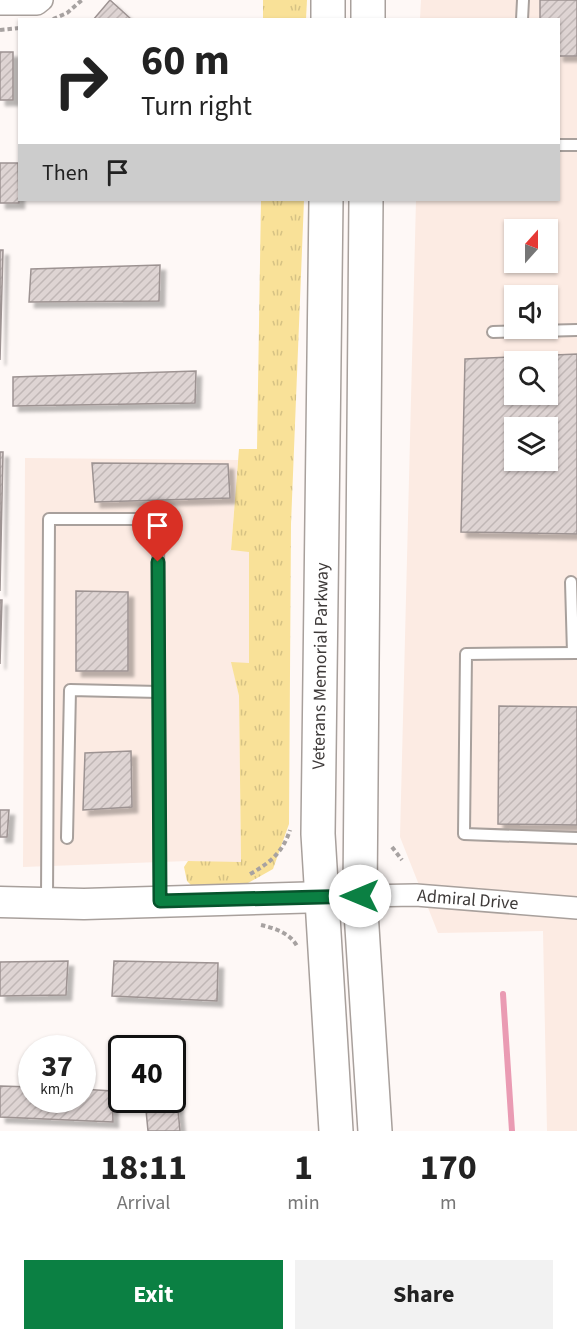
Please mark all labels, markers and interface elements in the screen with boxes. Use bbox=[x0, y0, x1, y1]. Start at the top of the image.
text: 60 m bbox=[141, 31, 230, 91]
icon: right bbox=[42, 42, 120, 120]
text: Turn right bbox=[141, 87, 252, 126]
icon: arrive bbox=[101, 156, 134, 189]
text: Then bbox=[42, 157, 89, 189]
north arrow bbox=[504, 219, 558, 273]
map controls bbox=[504, 219, 558, 471]
button: sound bbox=[504, 285, 558, 339]
button: search bbox=[504, 351, 558, 405]
button: layers bbox=[504, 417, 558, 471]
pin bbox=[132, 500, 183, 562]
icon: arrive bbox=[141, 509, 174, 542]
street label: Veterans Memorial Parkway bbox=[306, 562, 335, 770]
position arrow bbox=[328, 864, 392, 928]
street label: Admiral Drive bbox=[416, 883, 519, 916]
speed limit sign: 40 bbox=[108, 1035, 186, 1113]
text: 37 bbox=[41, 1045, 73, 1088]
text: km/h bbox=[40, 1079, 74, 1100]
text: 18:11 bbox=[100, 1142, 187, 1193]
text: 1 bbox=[294, 1142, 313, 1193]
text: 170 bbox=[420, 1142, 477, 1193]
text: Arrival bbox=[117, 1189, 170, 1217]
text: min bbox=[287, 1189, 320, 1217]
text: m bbox=[440, 1189, 457, 1217]
button: Exit bbox=[24, 1260, 283, 1329]
button: Share bbox=[295, 1260, 553, 1329]

